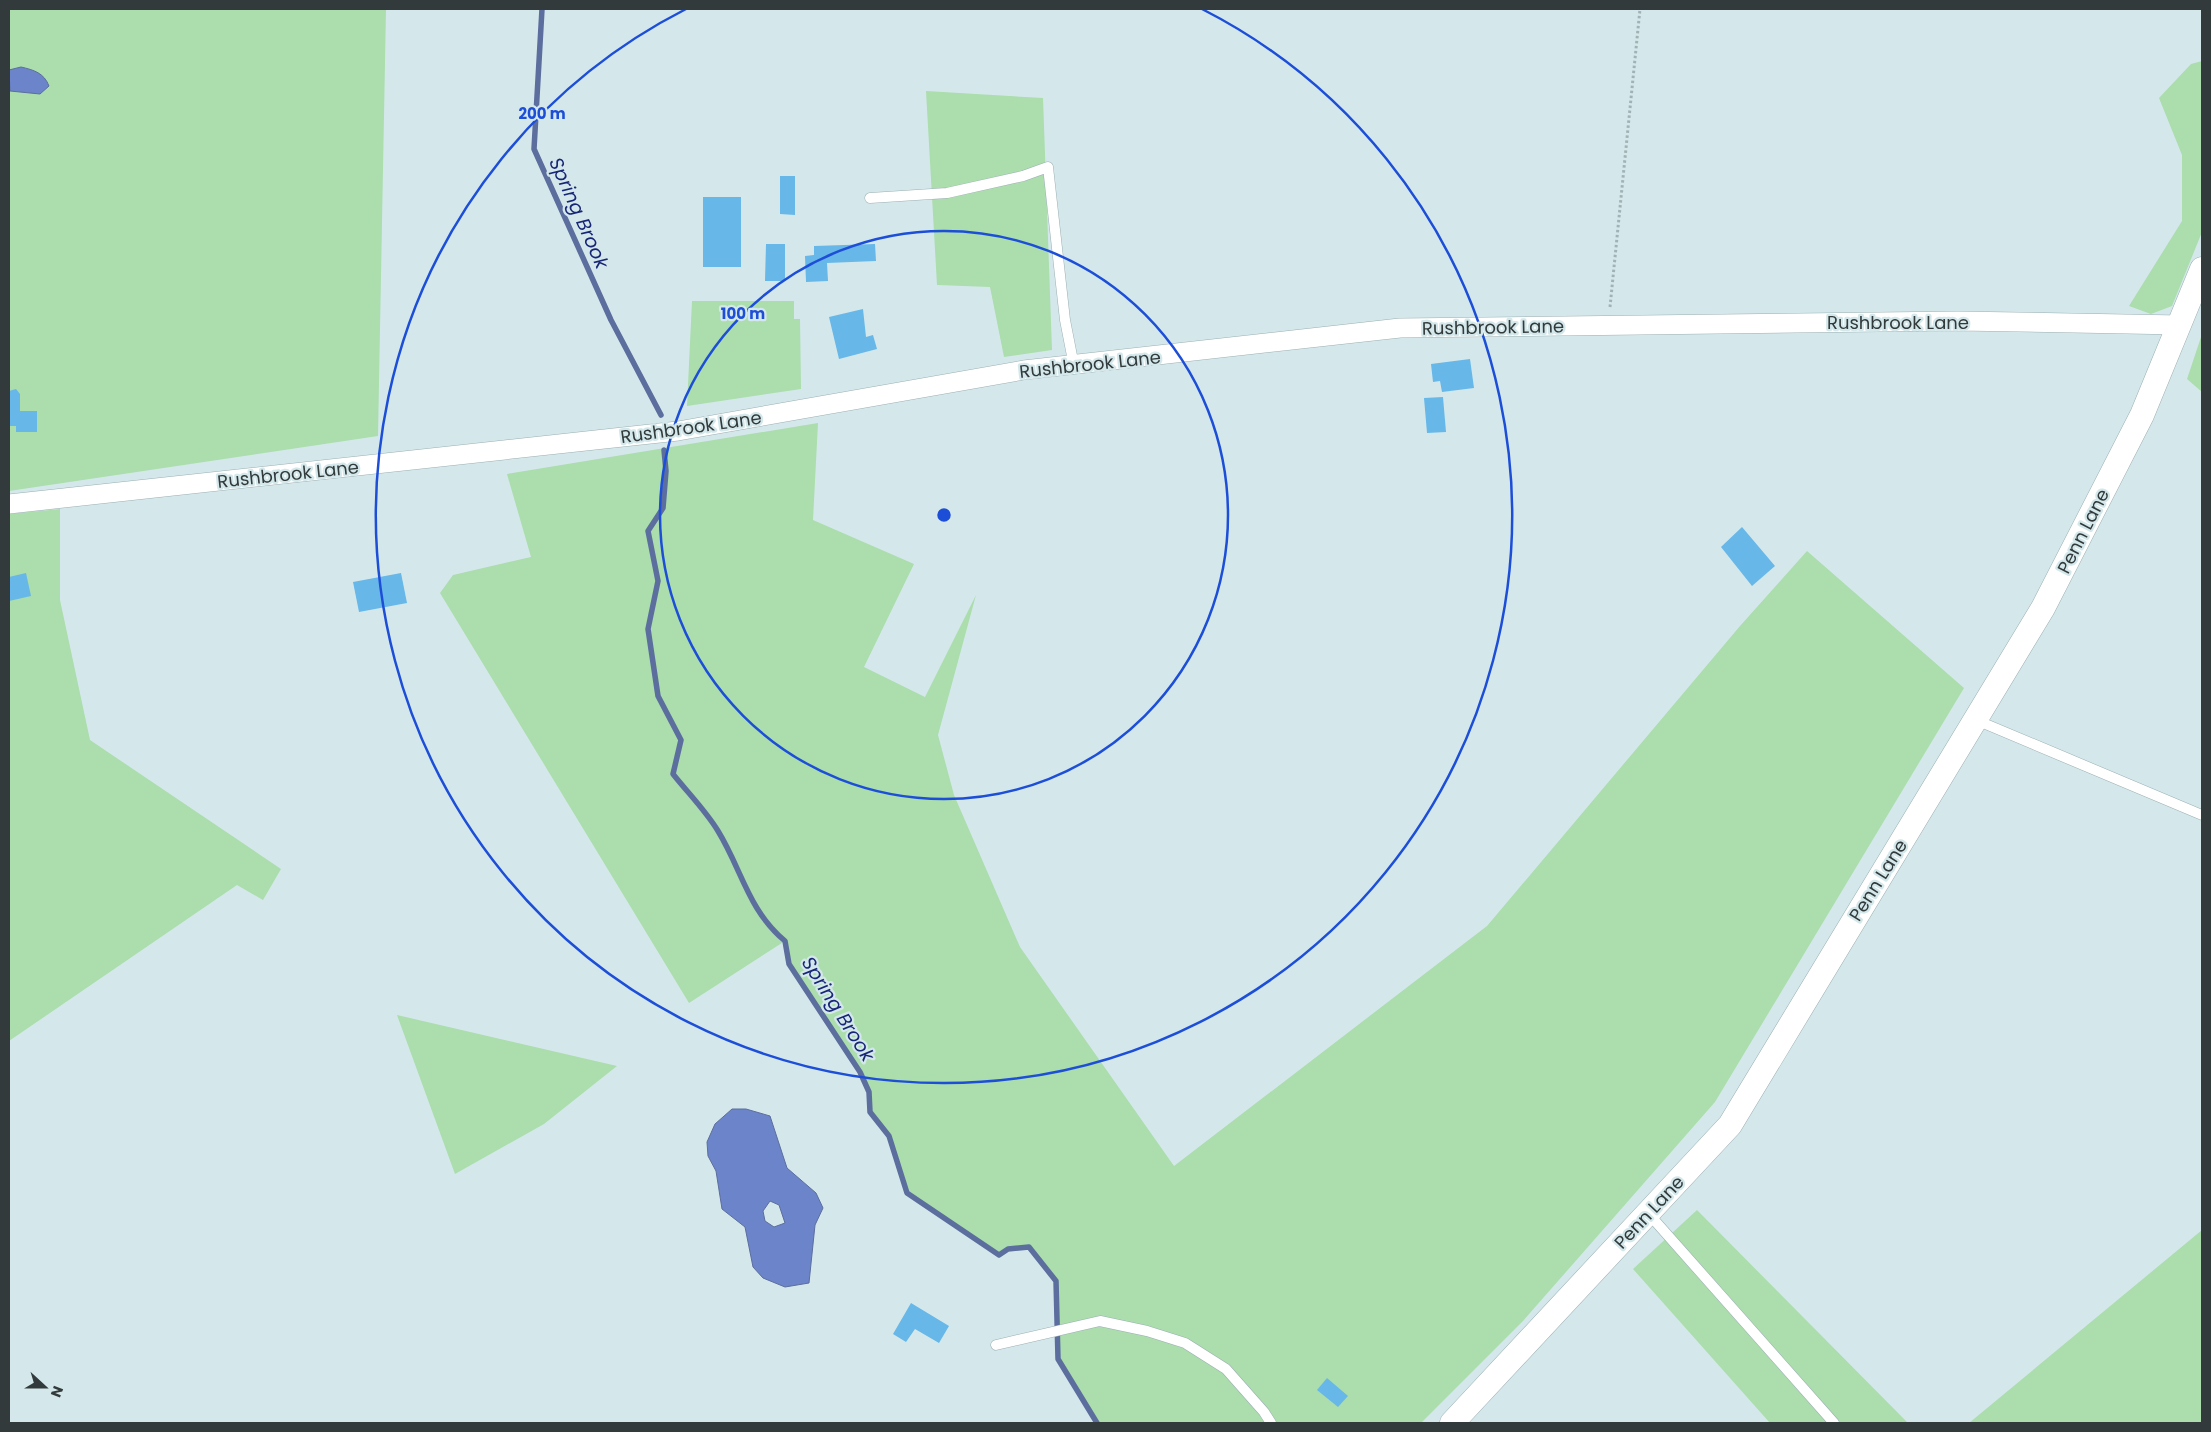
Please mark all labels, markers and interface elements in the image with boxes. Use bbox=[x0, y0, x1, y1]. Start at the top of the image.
text: 200 m bbox=[518, 103, 566, 124]
water label: Spring Brook bbox=[542, 153, 616, 274]
text: 100 m bbox=[721, 303, 765, 324]
street label: Rushbrook Lane bbox=[1827, 310, 1969, 335]
street label: Rushbrook Lane bbox=[1422, 313, 1564, 341]
street label: Rushbrook Lane bbox=[1018, 344, 1162, 384]
street label: Rushbrook Lane bbox=[619, 405, 763, 449]
street label: Rushbrook Lane bbox=[216, 454, 360, 494]
street label: Penn Lane bbox=[2051, 484, 2115, 578]
centre of rings bbox=[935, 506, 953, 524]
street label: Penn Lane bbox=[1843, 834, 1913, 926]
water label: Spring Brook bbox=[795, 951, 882, 1068]
street label: Penn Lane bbox=[1608, 1170, 1690, 1254]
north arrow bbox=[20, 1362, 70, 1412]
text: N bbox=[46, 1383, 68, 1400]

